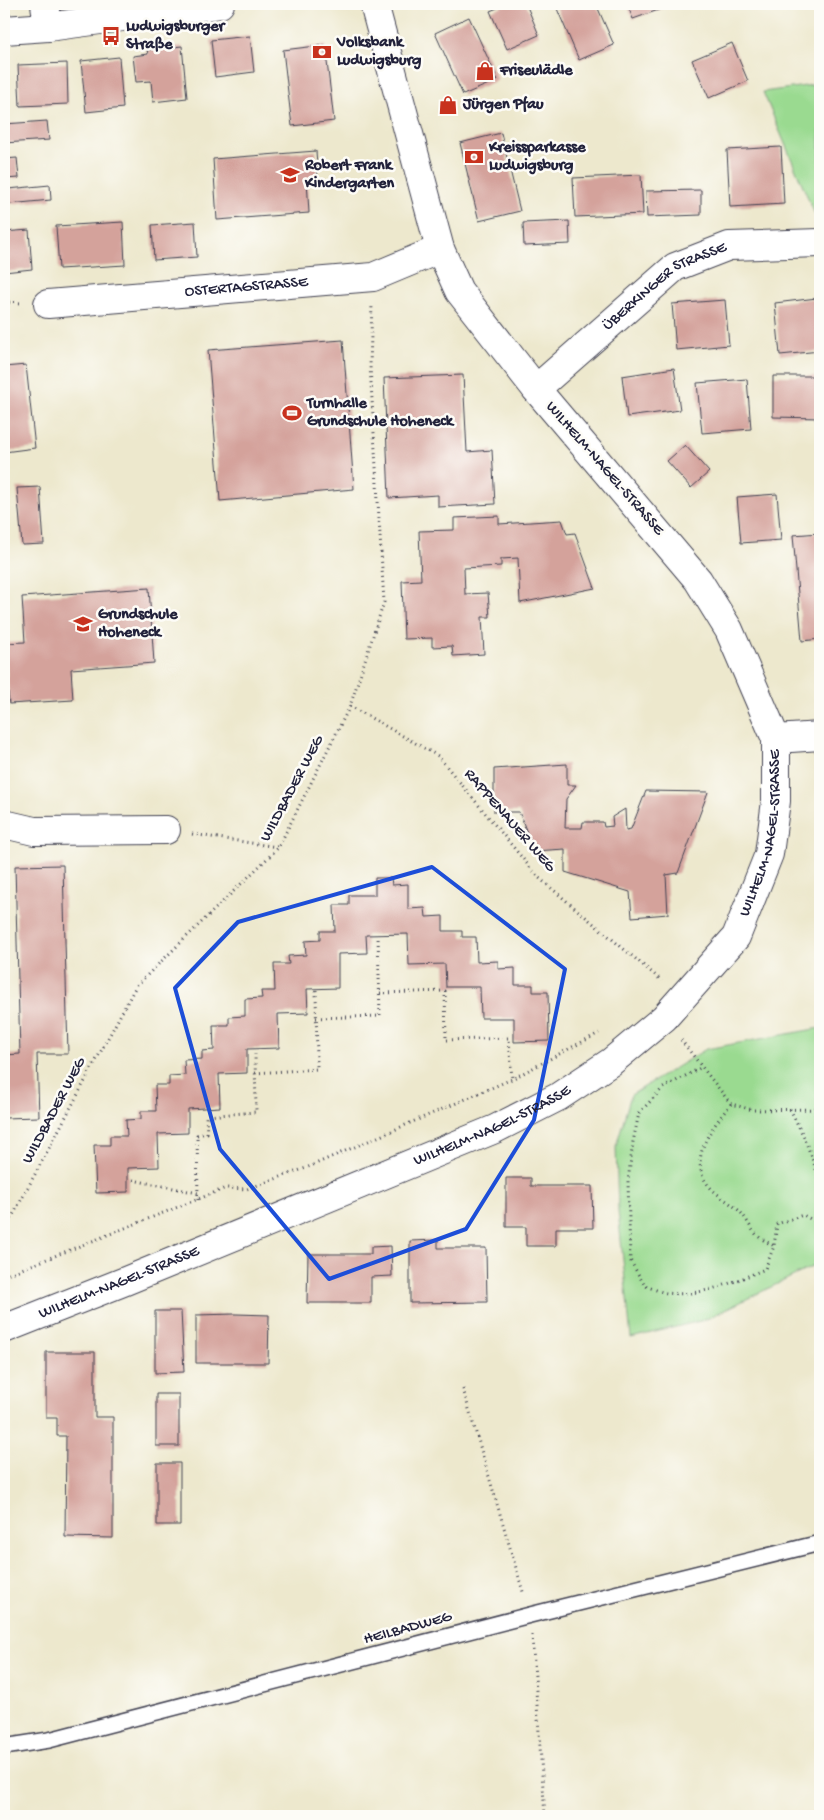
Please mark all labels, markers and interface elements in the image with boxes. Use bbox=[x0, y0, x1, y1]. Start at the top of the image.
place label: Ludwigsburger Straße bbox=[126, 18, 227, 55]
bus stop icon: Ludwigsburger Straße bbox=[100, 25, 122, 47]
place label: Volksbank Ludwigsburg bbox=[336, 34, 421, 71]
bank icon: Volksbank Ludwigsburg bbox=[311, 41, 333, 63]
shop icon: Friseulädle bbox=[474, 60, 496, 82]
place label: Friseulädle bbox=[499, 62, 573, 81]
shop icon: Jürgen Pfau bbox=[437, 94, 459, 116]
place label: Jürgen Pfau bbox=[462, 95, 544, 115]
place label: Kreissparkasse Ludwigsburg bbox=[488, 139, 586, 176]
bank icon: Kreissparkasse Ludwigsburg bbox=[463, 146, 485, 168]
place label: Robert Frank Kindergarten bbox=[304, 157, 395, 194]
school or university icon: Robert Frank Kindergarten bbox=[279, 164, 301, 186]
street label: ÜBERKINGER STRASSE bbox=[599, 238, 730, 335]
street label: OSTERTAGSTRASSE bbox=[184, 273, 310, 302]
place label: Turnhalle Grundschule Hoheneck bbox=[305, 395, 455, 432]
street label: WILHELM-NAGEL-STRASSE bbox=[541, 398, 668, 541]
sports icon: Turnhalle Grundschule Hoheneck bbox=[281, 402, 303, 424]
place label: Grundschule Hoheneck bbox=[98, 606, 178, 643]
school or university icon: Grundschule Hoheneck bbox=[72, 613, 94, 635]
street label: WILDBADER WEG bbox=[257, 732, 329, 845]
street label: WILHELM-NAGEL-STRASSE bbox=[736, 749, 786, 919]
street label: RAPPENAUER WEG bbox=[459, 766, 560, 877]
street label: WILDBADER WEG bbox=[19, 1054, 91, 1167]
street label: WILHELM-NAGEL-STRASSE bbox=[411, 1081, 576, 1171]
street label: WILHELM-NAGEL-STRASSE bbox=[36, 1242, 203, 1324]
street label: HEILBADWEG bbox=[362, 1608, 455, 1650]

